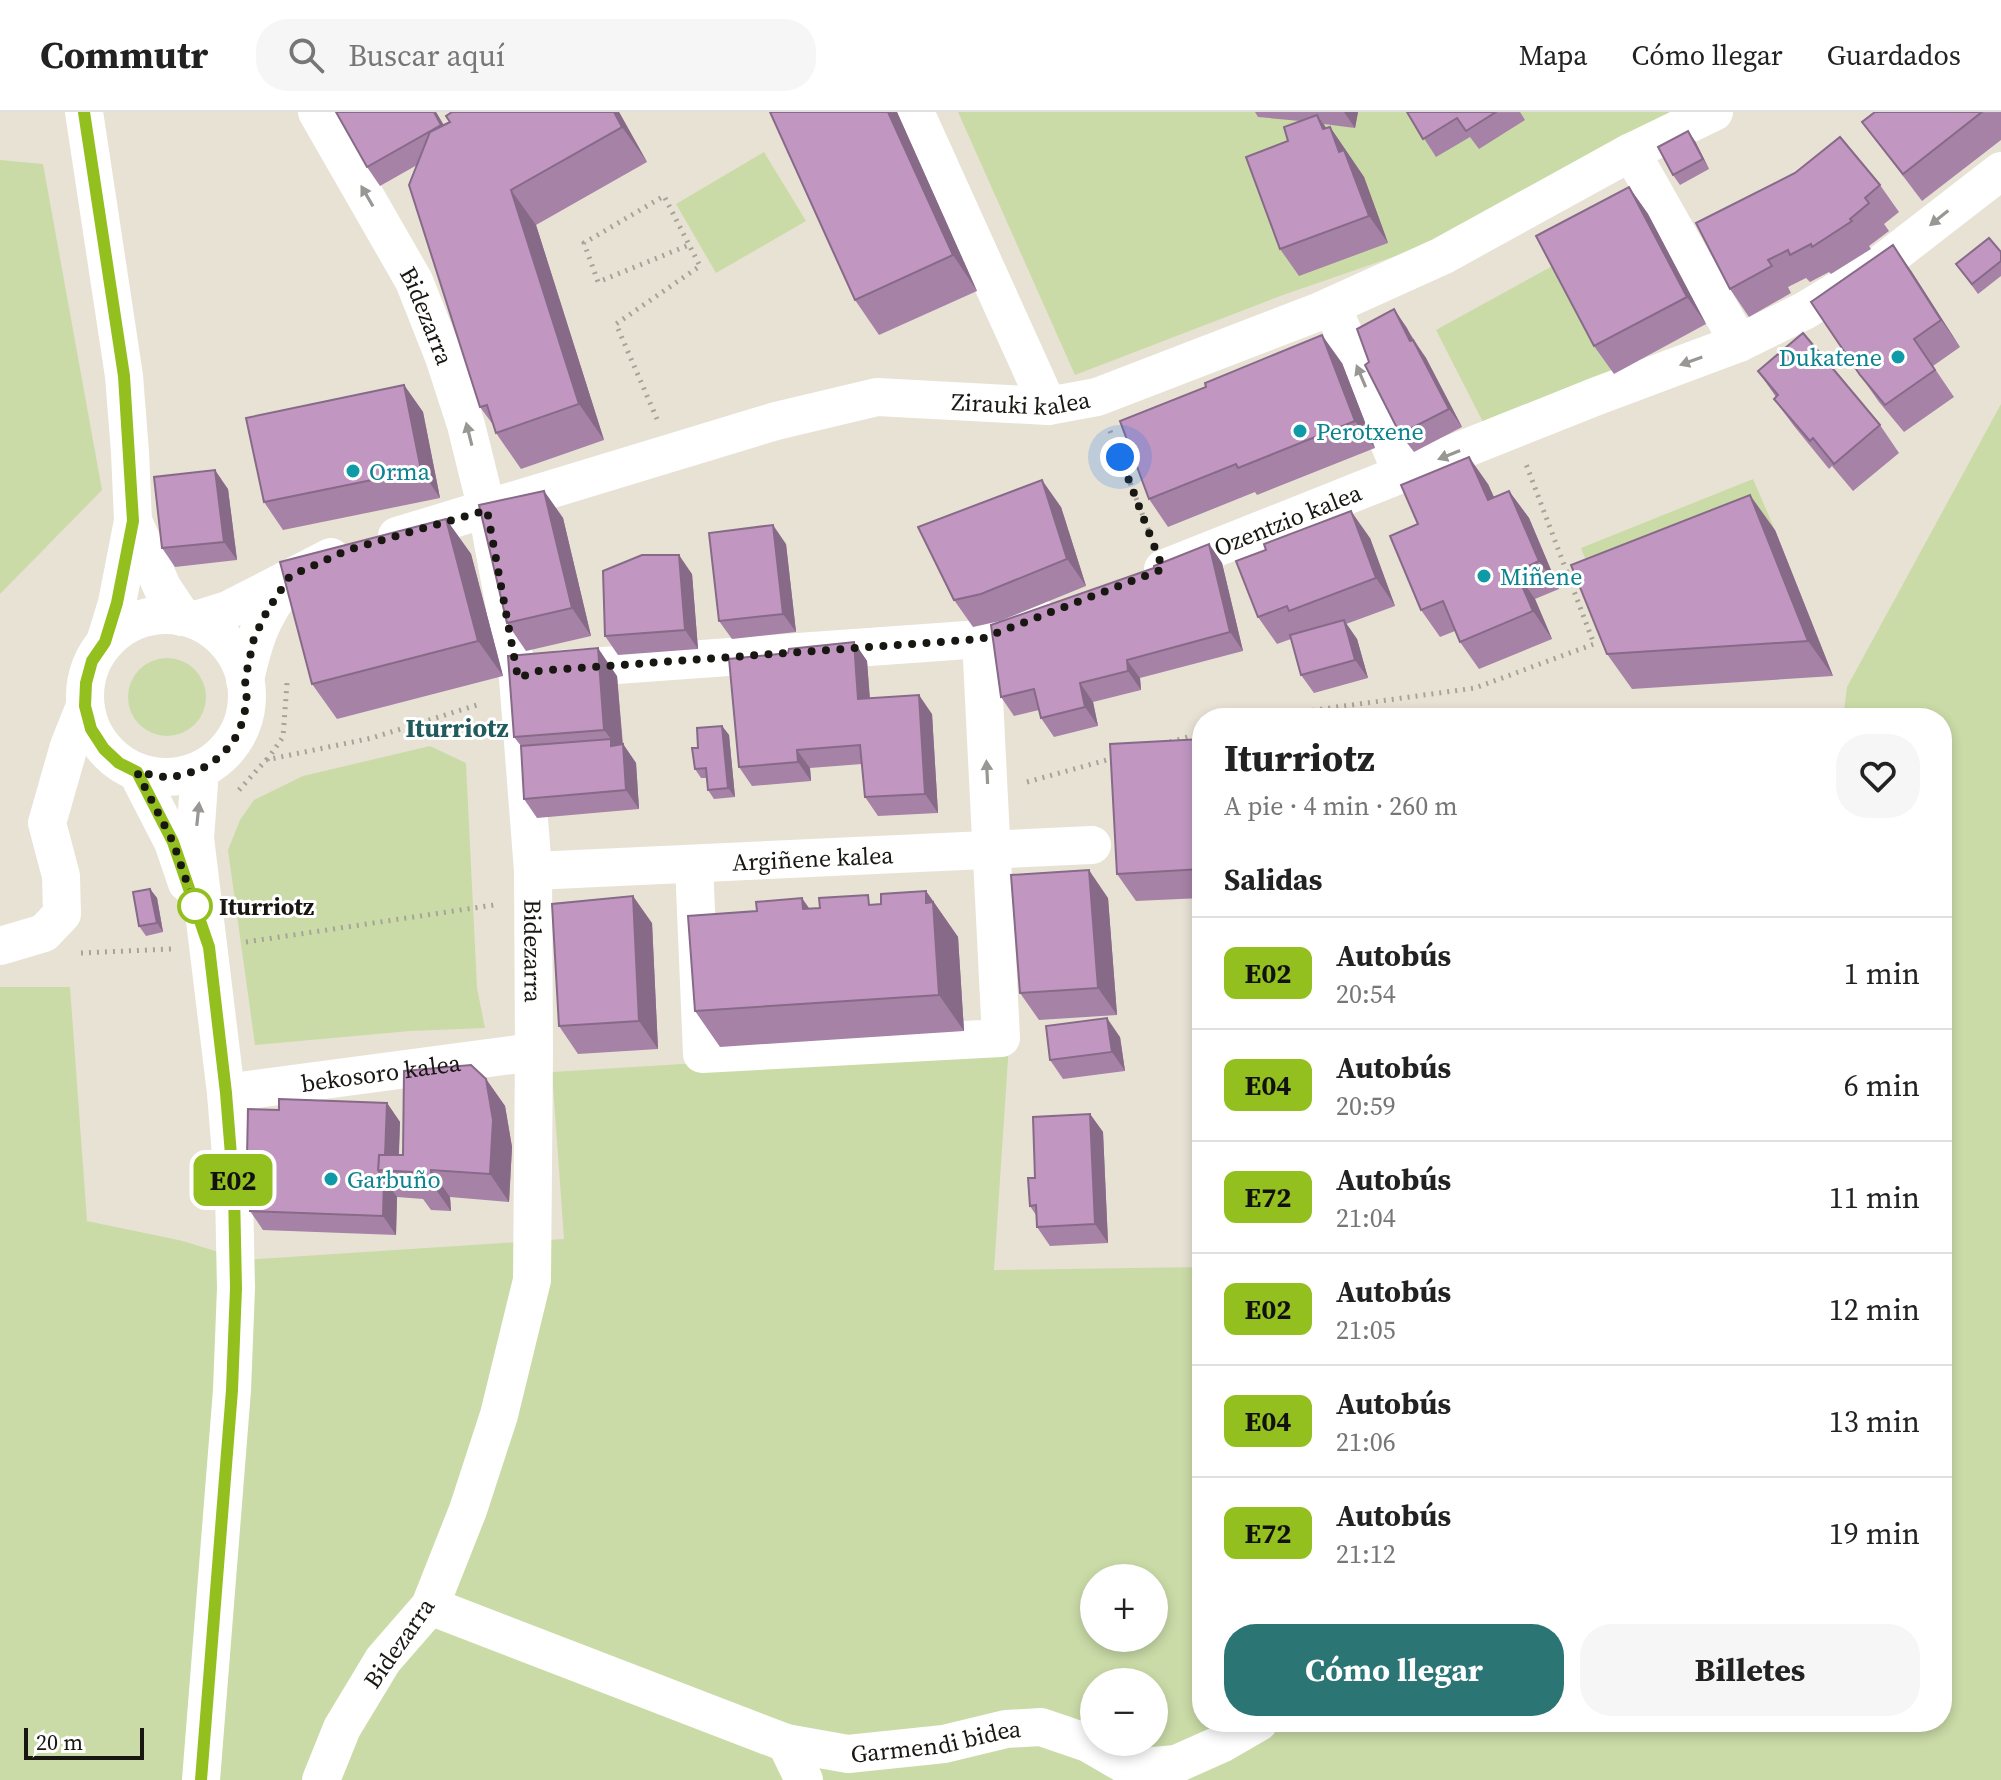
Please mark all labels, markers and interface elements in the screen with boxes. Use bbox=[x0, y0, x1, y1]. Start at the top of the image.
search box bbox=[256, 19, 816, 91]
text: Commutr bbox=[40, 29, 208, 81]
icon: search bbox=[284, 33, 328, 77]
text: Buscar aquí bbox=[348, 35, 505, 76]
text: Mapa bbox=[1519, 36, 1588, 74]
text: Cómo llegar bbox=[1632, 36, 1783, 74]
text: Guardados bbox=[1827, 36, 1961, 74]
one-way arrow bbox=[360, 185, 374, 207]
one-way arrow bbox=[1929, 209, 1949, 226]
street label: Bidezarra bbox=[392, 260, 462, 370]
place label: Dukatene bbox=[1779, 341, 1882, 374]
marker: Dukatene bbox=[1889, 348, 1907, 366]
one-way arrow bbox=[1679, 355, 1703, 368]
one-way arrow bbox=[1355, 364, 1368, 388]
street label: Zirauki kalea bbox=[951, 382, 1094, 422]
place label: Perotxene bbox=[1316, 415, 1424, 448]
one-way arrow bbox=[462, 422, 474, 447]
marker: Perotxene bbox=[1291, 422, 1309, 440]
your location bbox=[1100, 437, 1140, 477]
one-way arrow bbox=[1437, 449, 1461, 462]
place label: Orma bbox=[369, 455, 431, 488]
marker: Orma bbox=[344, 462, 362, 480]
street label: Ozentzio kalea bbox=[1209, 475, 1367, 564]
place label: Miñene bbox=[1500, 560, 1582, 593]
marker: Miñene bbox=[1475, 567, 1493, 585]
district label: Iturriotz bbox=[405, 710, 509, 746]
text: Iturriotz bbox=[1224, 732, 1375, 784]
button: heart bbox=[1836, 734, 1920, 818]
one-way arrow bbox=[980, 759, 993, 784]
text: A pie · 4 min · 260 m bbox=[1224, 788, 1458, 824]
one-way arrow bbox=[191, 801, 204, 826]
street label: Argiñene kalea bbox=[731, 838, 895, 878]
text: Salidas bbox=[1224, 859, 1322, 900]
marker: Iturriotz bbox=[178, 889, 212, 923]
place label: Iturriotz bbox=[219, 890, 314, 923]
street label: Bidezarra bbox=[517, 899, 550, 1004]
text: Autobús bbox=[1336, 935, 1451, 976]
text: 1 min bbox=[1844, 953, 1920, 994]
text: E02 bbox=[1244, 954, 1292, 992]
text: 20:54 bbox=[1336, 976, 1396, 1012]
street label: bekosoro kalea bbox=[299, 1045, 463, 1099]
text: Autobús bbox=[1336, 1047, 1451, 1088]
text: 6 min bbox=[1844, 1065, 1920, 1106]
text: E04 bbox=[1244, 1066, 1292, 1104]
text: 20:59 bbox=[1336, 1088, 1396, 1124]
line badge: E02 bbox=[187, 1154, 279, 1206]
text: Autobús bbox=[1336, 1159, 1451, 1200]
text: E02 bbox=[209, 1161, 257, 1199]
place label: Garbuño bbox=[347, 1163, 441, 1196]
marker: Garbuño bbox=[322, 1170, 340, 1188]
text: 11 min bbox=[1829, 1177, 1920, 1218]
text: E72 bbox=[1244, 1178, 1292, 1216]
text: 21:04 bbox=[1336, 1200, 1396, 1236]
text: Autobús bbox=[1336, 1271, 1451, 1312]
text: 12 min bbox=[1829, 1289, 1920, 1330]
text: E02 bbox=[1244, 1290, 1292, 1328]
text: 21:05 bbox=[1336, 1312, 1396, 1348]
text: Autobús bbox=[1336, 1383, 1451, 1424]
text: 13 min bbox=[1829, 1401, 1920, 1442]
text: E04 bbox=[1244, 1402, 1292, 1440]
text: 21:06 bbox=[1336, 1424, 1396, 1460]
text: Autobús bbox=[1336, 1495, 1451, 1536]
text: 19 min bbox=[1829, 1513, 1920, 1554]
text: E72 bbox=[1244, 1514, 1292, 1552]
text: 21:12 bbox=[1336, 1536, 1396, 1572]
map controls bbox=[1080, 1564, 1168, 1756]
button: + bbox=[1080, 1564, 1168, 1652]
street label: Bidezarra bbox=[356, 1591, 443, 1695]
button: Cómo llegar bbox=[1224, 1624, 1564, 1716]
button: Billetes bbox=[1580, 1624, 1920, 1716]
button: − bbox=[1080, 1668, 1168, 1756]
street label: Garmendi bidea bbox=[849, 1712, 1023, 1770]
scale bar bbox=[24, 1724, 144, 1760]
text: 20 m bbox=[36, 1727, 83, 1757]

